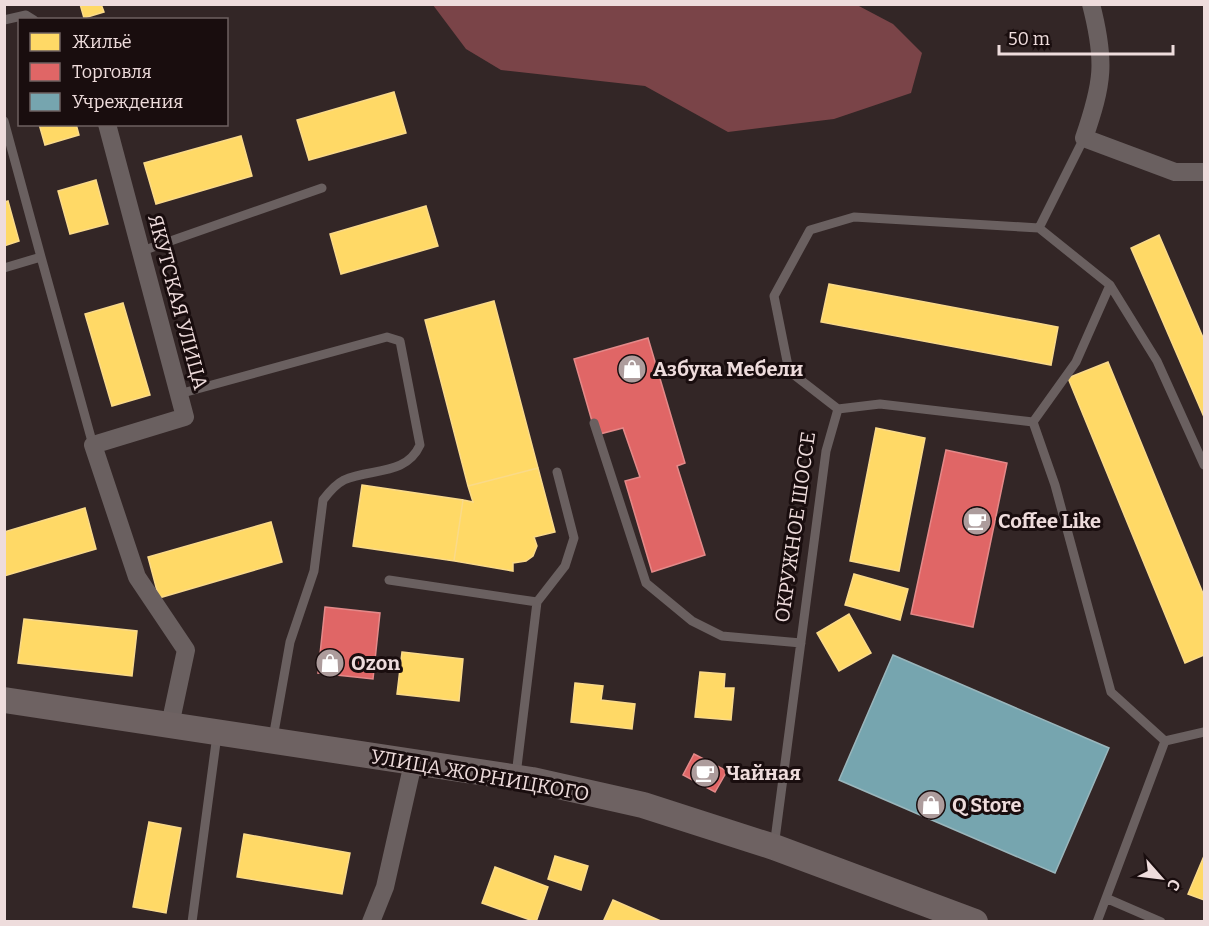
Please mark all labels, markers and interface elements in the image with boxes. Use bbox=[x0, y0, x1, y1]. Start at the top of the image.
legend bbox=[18, 18, 228, 126]
scale bar bbox=[999, 18, 1173, 56]
text: 50 m bbox=[1008, 28, 1050, 50]
text: Жильё bbox=[72, 31, 132, 53]
text: Торговля bbox=[72, 61, 152, 83]
text: Учреждения bbox=[72, 91, 183, 113]
street label: ЯКУТСКАЯ УЛИЦА bbox=[143, 212, 213, 393]
shop icon: Азбука Мебели bbox=[616, 353, 648, 385]
place label: Азбука Мебели bbox=[653, 357, 803, 381]
street label: ОКРУЖНОЕ ШОССЕ bbox=[770, 430, 820, 624]
cafe icon: Coffee Like bbox=[961, 505, 993, 537]
place label: Coffee Like bbox=[998, 509, 1101, 533]
shop icon: Ozon bbox=[314, 647, 346, 679]
place label: Ozon bbox=[351, 651, 400, 675]
street label: УЛИЦА ЖОРНИЦКОГО bbox=[369, 744, 591, 806]
cafe icon: Чайная bbox=[689, 757, 721, 789]
place label: Чайная bbox=[726, 761, 801, 785]
shop icon: Q Store bbox=[915, 789, 947, 821]
place label: Q Store bbox=[952, 793, 1021, 817]
north arrow bbox=[1131, 848, 1191, 908]
text: С bbox=[1163, 876, 1185, 894]

